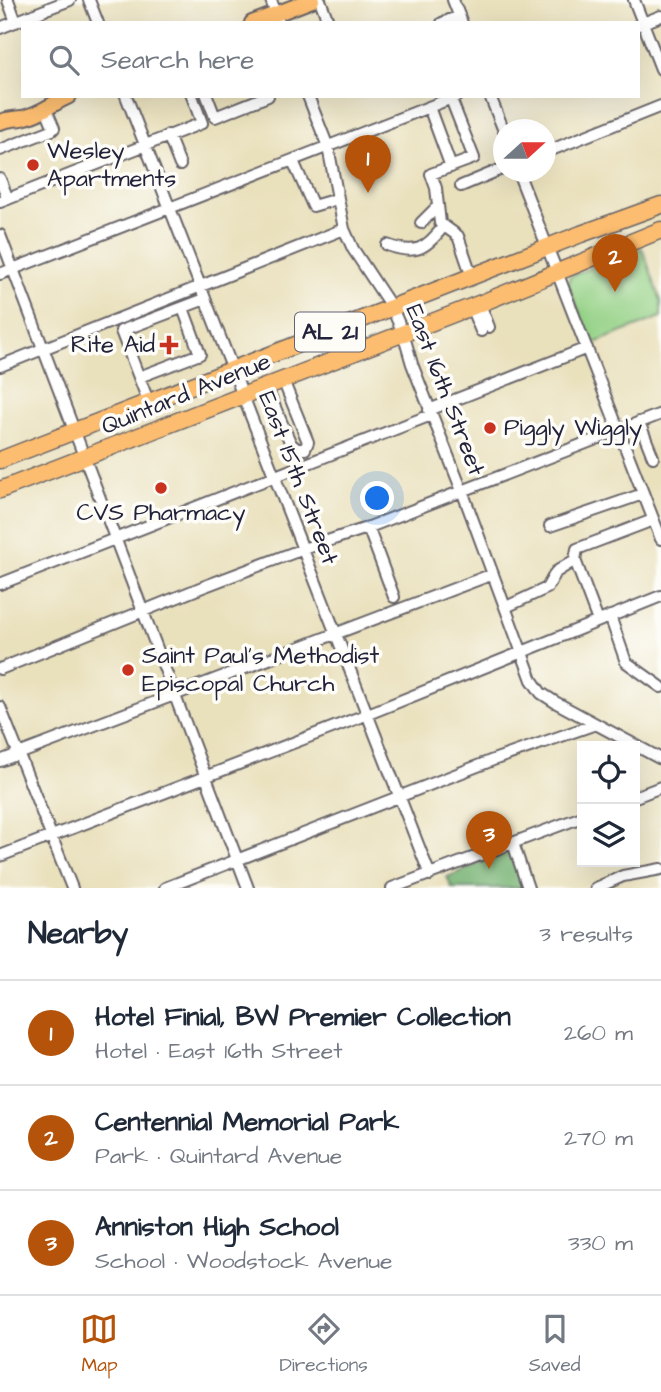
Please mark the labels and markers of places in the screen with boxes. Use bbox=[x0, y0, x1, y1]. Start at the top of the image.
place label: Wesley Apartments bbox=[47, 134, 176, 196]
pin: 1 bbox=[345, 135, 391, 193]
marker: Wesley Apartments bbox=[25, 157, 41, 173]
pin: 2 bbox=[592, 234, 638, 292]
place label: Rite Aid bbox=[71, 328, 155, 362]
marker: Rite Aid bbox=[161, 337, 177, 353]
place label: Piggly Wiggly bbox=[504, 411, 642, 446]
marker: Piggly Wiggly bbox=[482, 420, 498, 436]
marker: CVS Pharmacy bbox=[153, 480, 169, 496]
place label: CVS Pharmacy bbox=[77, 496, 245, 531]
place label: Saint Paul's Methodist Episcopal Church bbox=[142, 639, 380, 701]
marker: Saint Paul's Methodist Episcopal Church bbox=[120, 662, 136, 678]
pin: 3 bbox=[466, 811, 512, 869]

